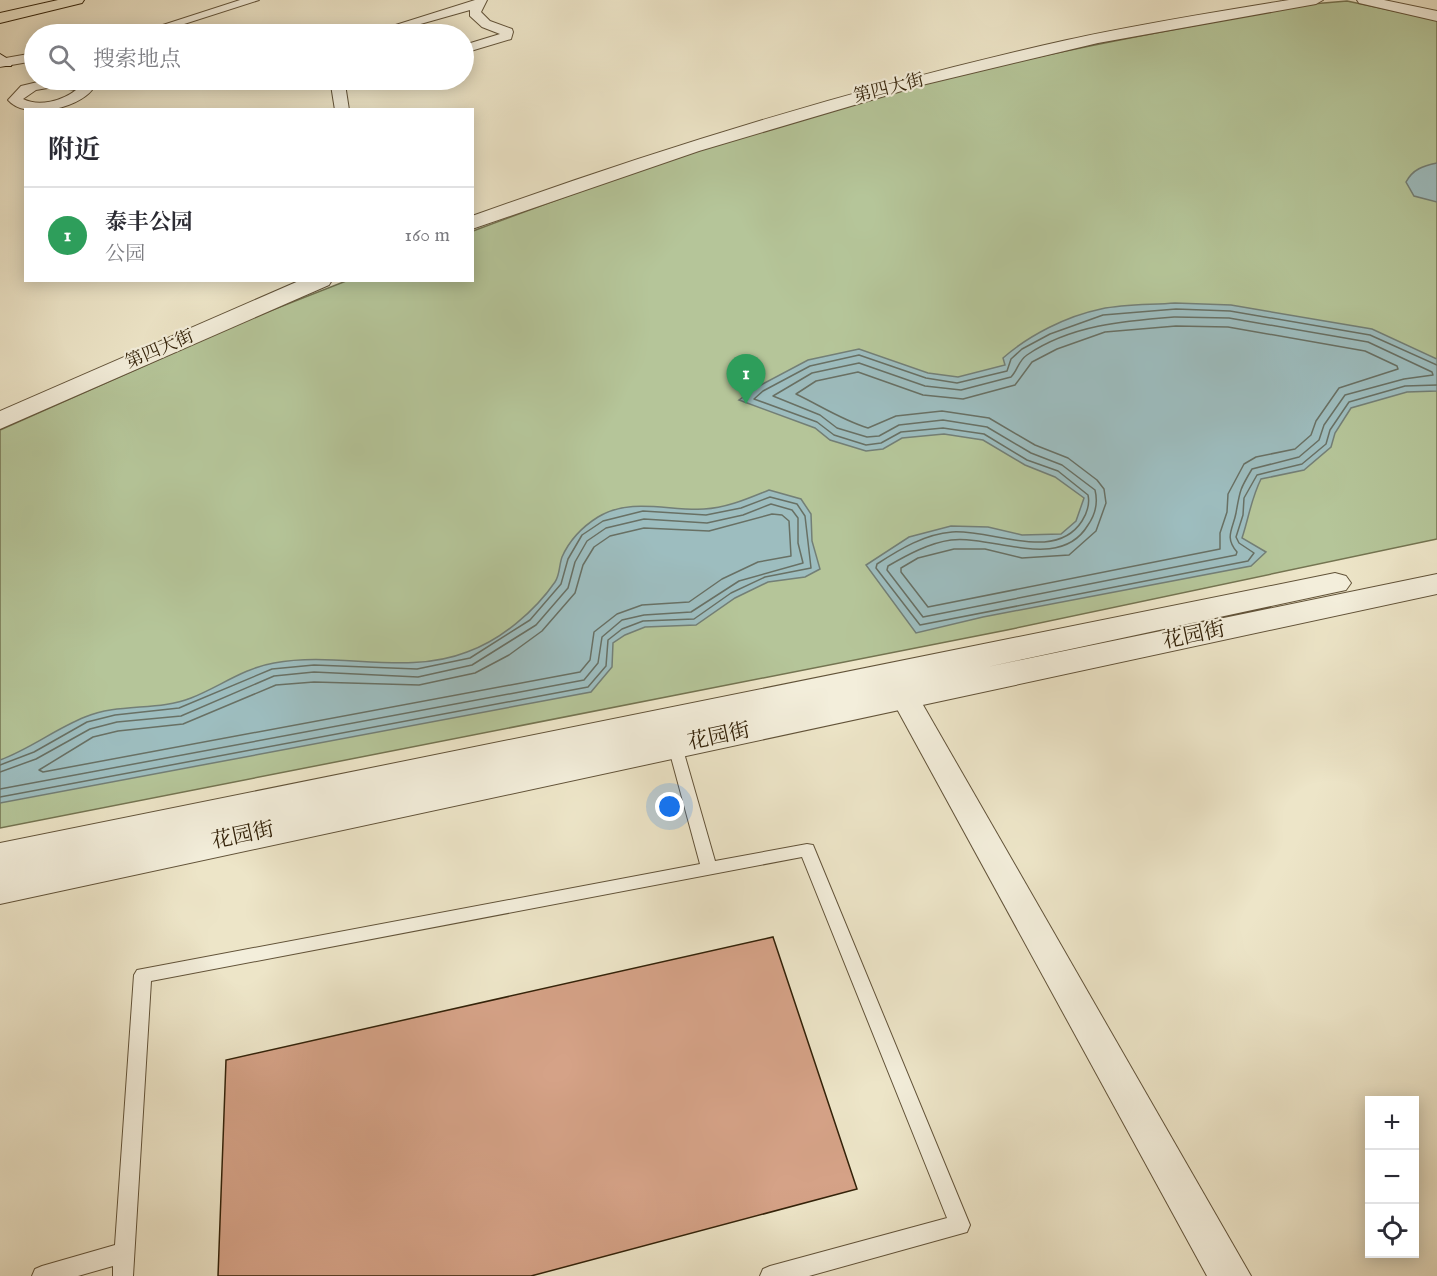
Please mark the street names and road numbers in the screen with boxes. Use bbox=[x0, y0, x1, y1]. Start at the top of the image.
street label: 第四大街 bbox=[851, 69, 927, 109]
street label: 第四大街 bbox=[122, 325, 198, 375]
street label: 花园街 bbox=[1160, 616, 1228, 656]
street label: 花园街 bbox=[685, 717, 753, 757]
street label: 花园街 bbox=[209, 816, 277, 856]

